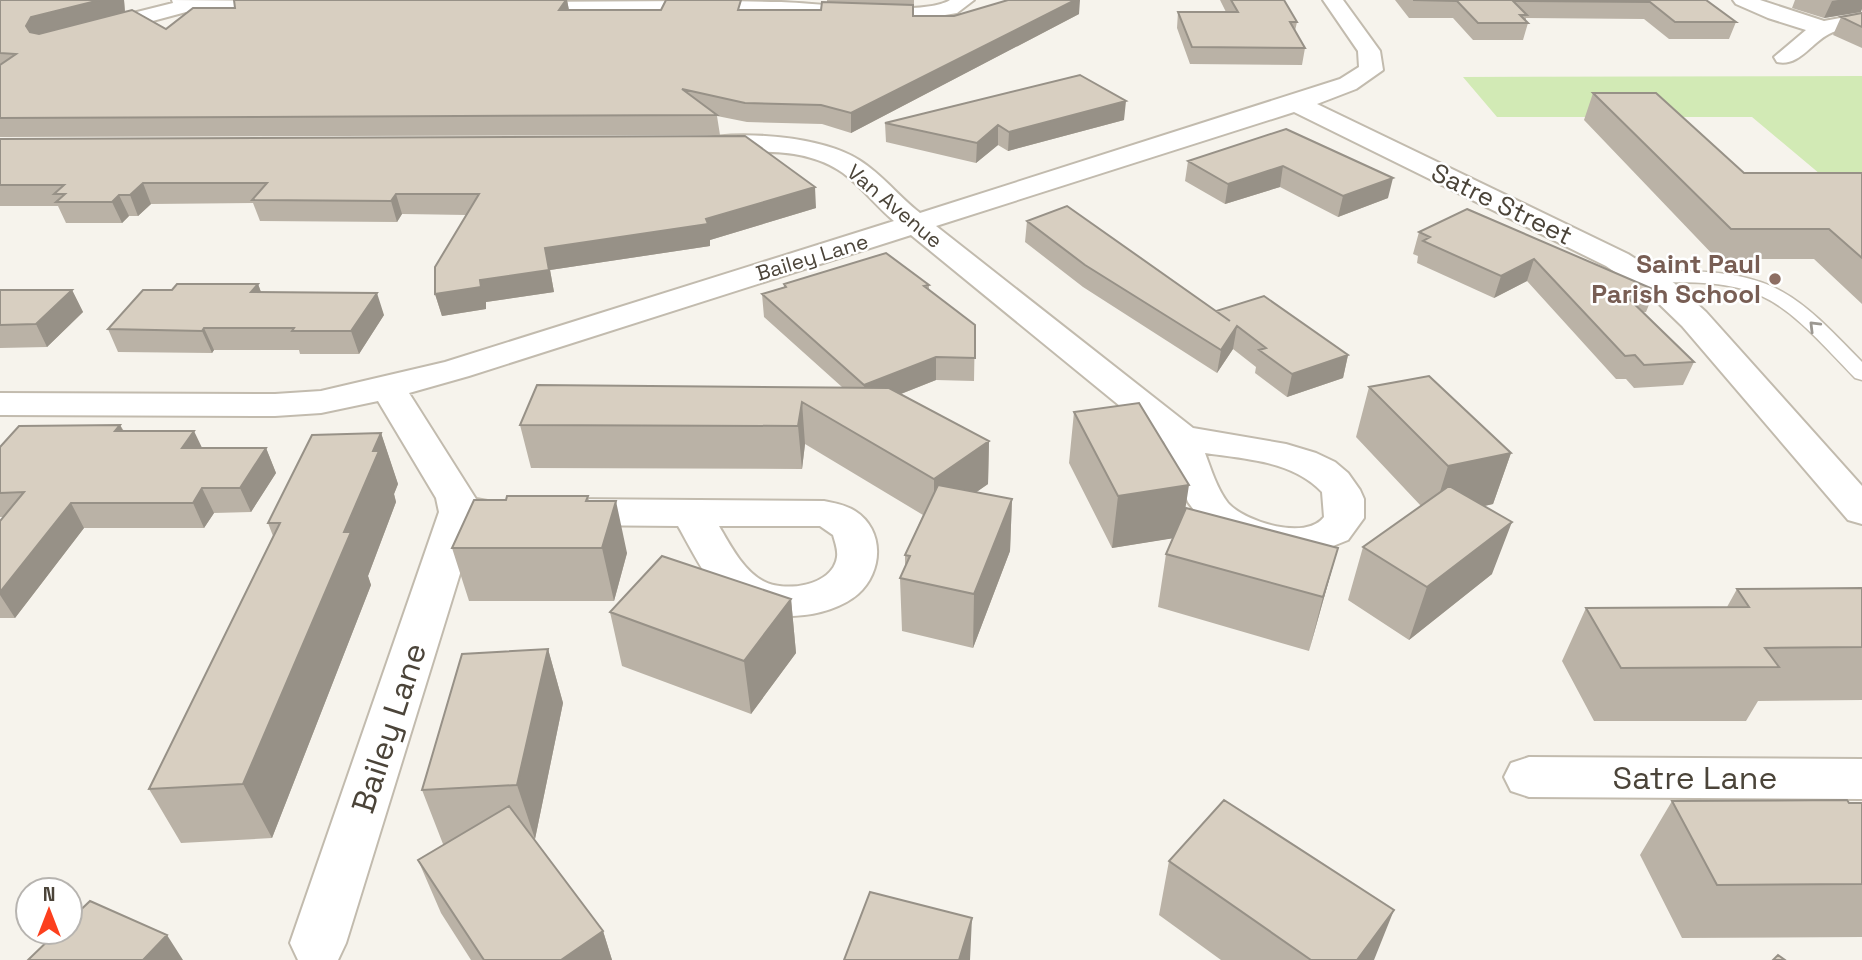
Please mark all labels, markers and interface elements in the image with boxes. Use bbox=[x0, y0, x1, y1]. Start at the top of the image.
street label: Satre Street bbox=[1426, 155, 1578, 253]
street label: Van Avenue bbox=[842, 158, 948, 254]
street label: Bailey Lane bbox=[753, 227, 871, 287]
place label: Saint Paul Parish School bbox=[1591, 247, 1761, 311]
marker: Saint Paul Parish School bbox=[1767, 271, 1783, 287]
one-way arrow bbox=[1809, 321, 1822, 334]
street label: Bailey Lane bbox=[343, 638, 435, 818]
street label: Satre Lane bbox=[1613, 758, 1777, 798]
north arrow bbox=[14, 876, 84, 946]
text: N bbox=[43, 882, 55, 907]

